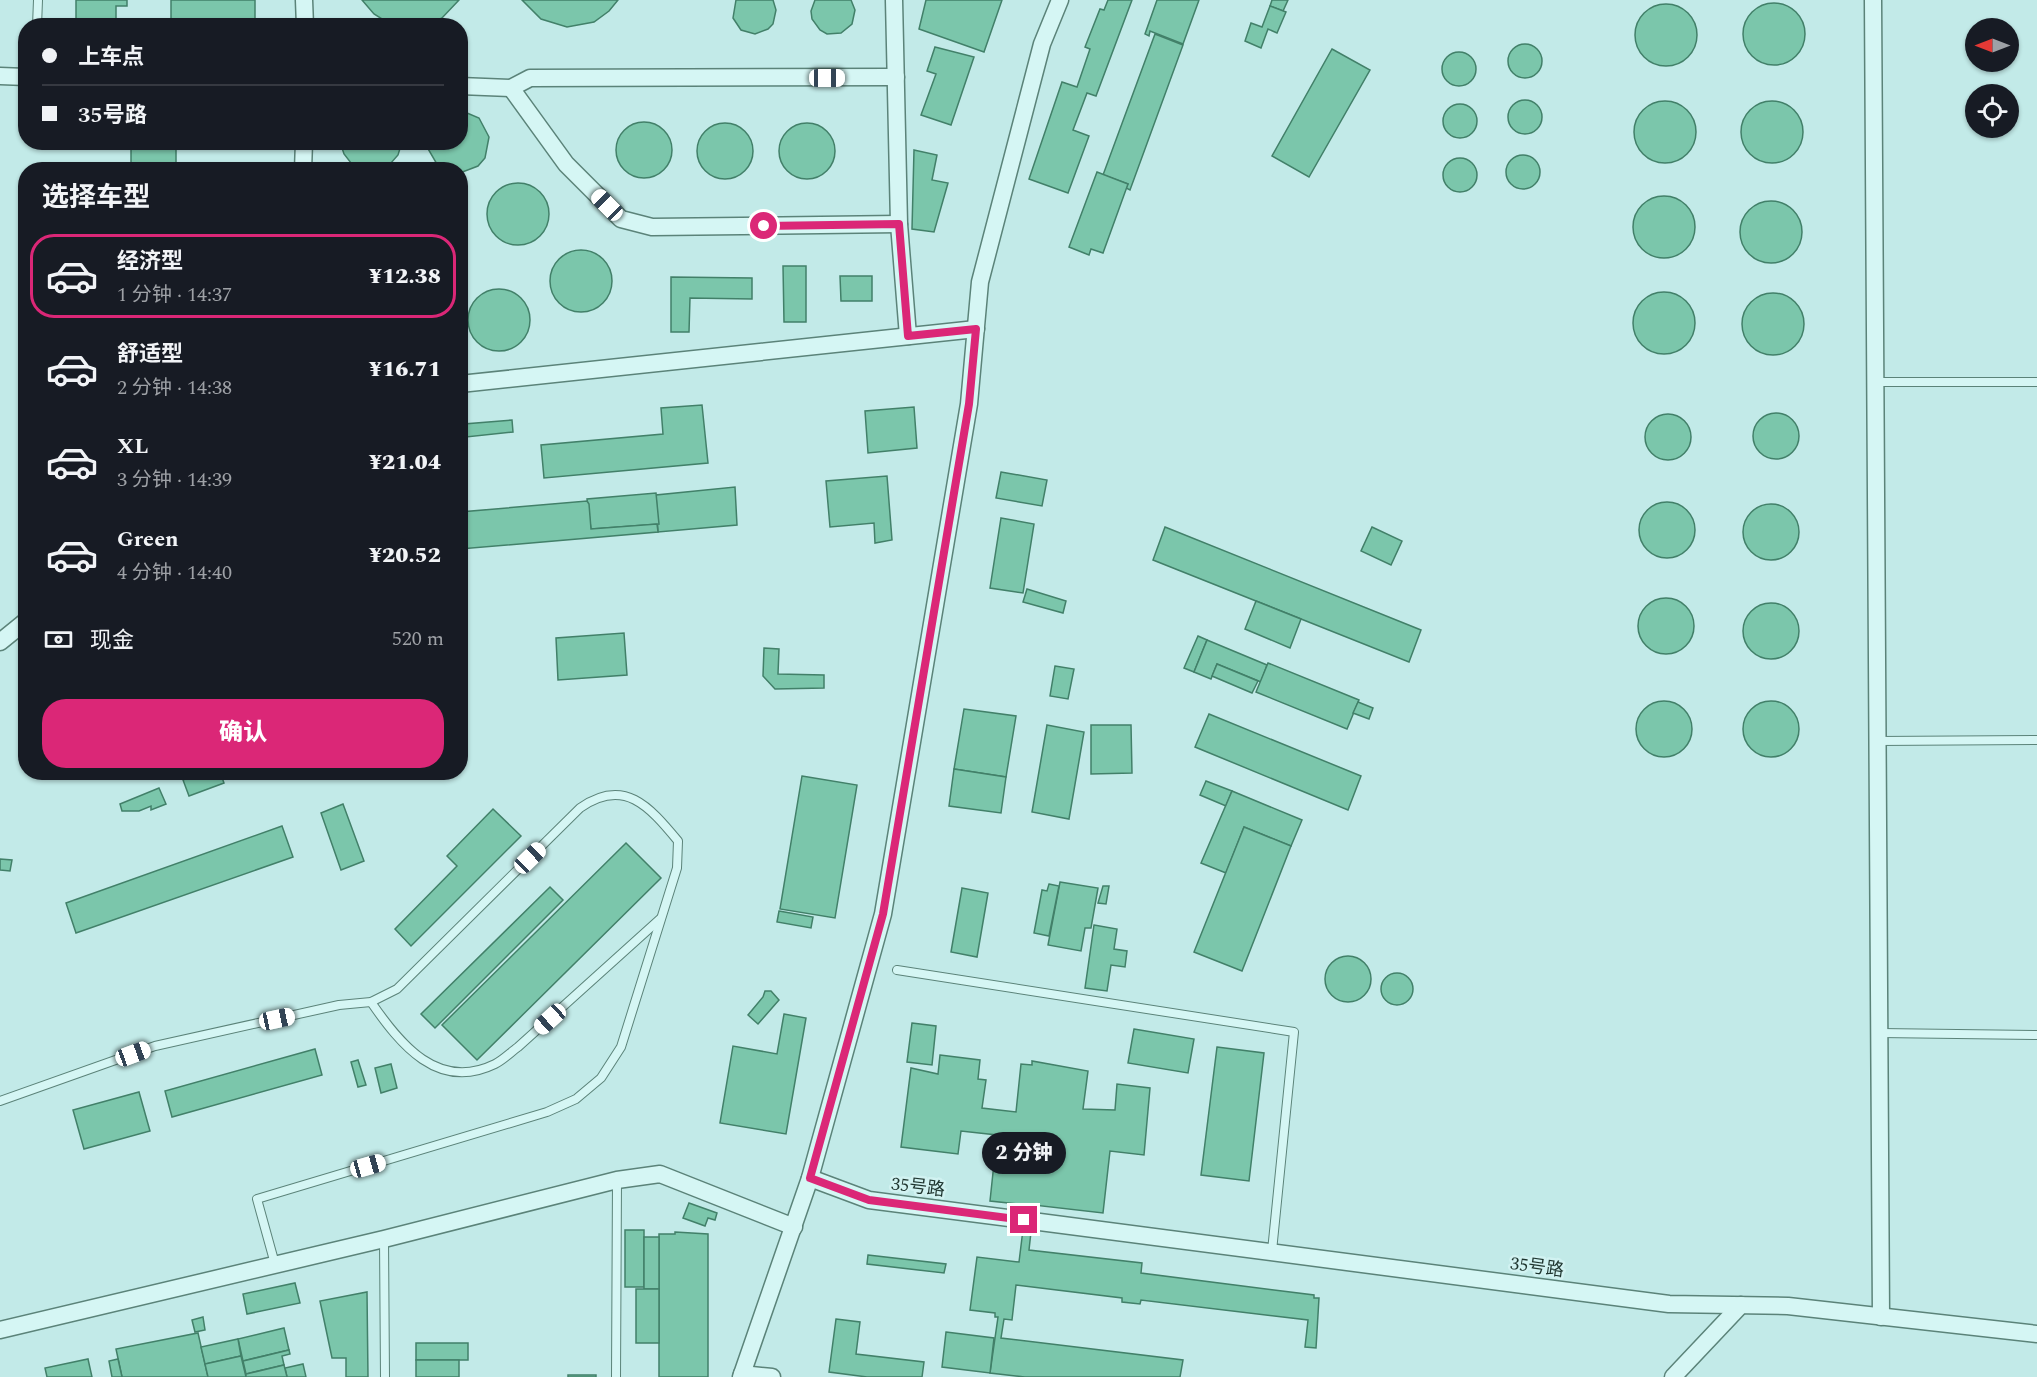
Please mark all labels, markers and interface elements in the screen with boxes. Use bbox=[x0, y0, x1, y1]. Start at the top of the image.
north arrow bbox=[1965, 18, 2019, 72]
map controls bbox=[1965, 18, 2019, 138]
text: 上车点 bbox=[78, 41, 144, 74]
car bbox=[809, 69, 845, 87]
button: locate bbox=[1965, 84, 2019, 138]
text: 35号路 bbox=[78, 99, 147, 132]
text: 选择车型 bbox=[42, 177, 150, 219]
car bbox=[588, 186, 626, 224]
route start bbox=[750, 212, 777, 239]
text: 经济型 bbox=[117, 245, 183, 278]
icon: car bbox=[45, 249, 99, 303]
text: ¥12.38 bbox=[369, 260, 441, 293]
text: 1 分钟 · 14:37 bbox=[117, 280, 232, 310]
text: 舒适型 bbox=[117, 338, 183, 371]
icon: car bbox=[45, 342, 99, 396]
text: ¥16.71 bbox=[369, 353, 441, 386]
text: 2 分钟 · 14:38 bbox=[117, 373, 232, 403]
text: XL bbox=[117, 430, 148, 463]
icon: car bbox=[45, 435, 99, 489]
text: ¥21.04 bbox=[369, 446, 441, 479]
text: 3 分钟 · 14:39 bbox=[117, 465, 232, 495]
text: Green bbox=[117, 523, 179, 556]
icon: car bbox=[45, 528, 99, 582]
text: ¥20.52 bbox=[369, 539, 441, 572]
text: 4 分钟 · 14:40 bbox=[117, 558, 232, 588]
icon: cash bbox=[42, 623, 75, 656]
text: 现金 bbox=[90, 624, 134, 657]
text: 520 m bbox=[392, 624, 444, 654]
button: 确认 bbox=[42, 699, 444, 768]
car bbox=[511, 839, 549, 877]
car bbox=[531, 1000, 569, 1038]
car bbox=[258, 1006, 296, 1032]
car bbox=[113, 1039, 153, 1069]
callout: 2 分钟 bbox=[982, 1133, 1066, 1175]
text: 2 分钟 bbox=[996, 1138, 1053, 1168]
car bbox=[348, 1152, 388, 1180]
street label: 35号路 bbox=[890, 1170, 946, 1204]
route end bbox=[1010, 1206, 1037, 1233]
street label: 35号路 bbox=[1508, 1250, 1566, 1284]

